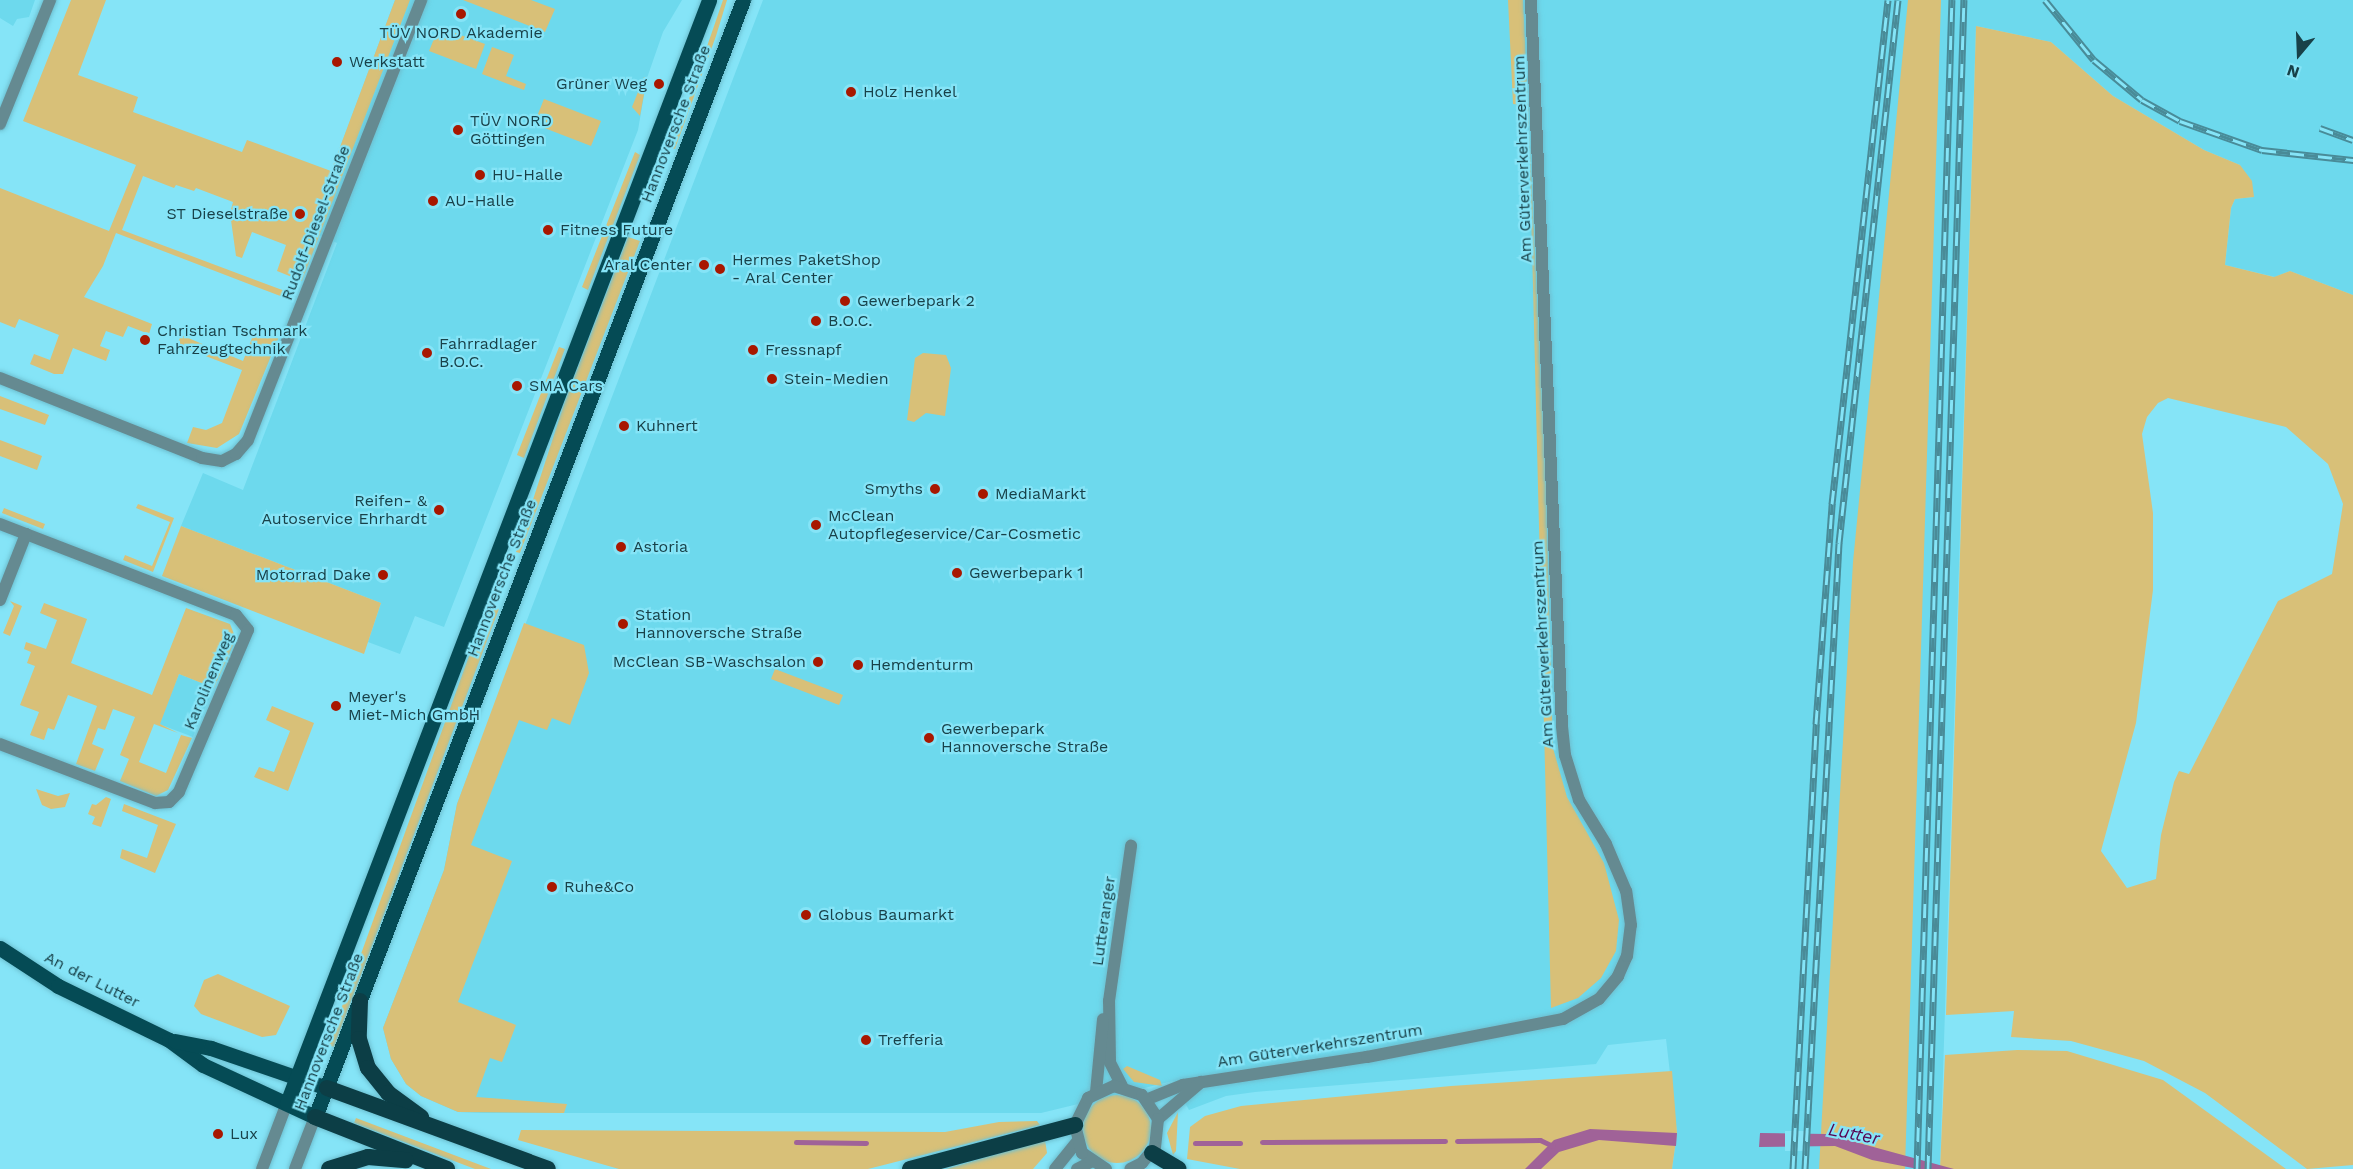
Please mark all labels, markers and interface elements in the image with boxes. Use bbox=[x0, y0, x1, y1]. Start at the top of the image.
marker: TÜV NORD Akademie bbox=[454, 7, 468, 21]
place label: TÜV NORD Akademie bbox=[379, 23, 543, 43]
north arrow bbox=[2269, 24, 2329, 84]
street label: Hannoversche Straße bbox=[637, 42, 715, 206]
place label: Werkstatt bbox=[349, 52, 425, 72]
marker: Werkstatt bbox=[330, 55, 344, 69]
street label: Am Güterverkehrszentrum bbox=[1510, 55, 1536, 263]
text: N bbox=[2284, 61, 2302, 82]
place label: Grüner Weg bbox=[555, 74, 647, 94]
marker: Grüner Weg bbox=[652, 77, 666, 91]
place label: Holz Henkel bbox=[863, 82, 957, 102]
marker: Holz Henkel bbox=[844, 85, 858, 99]
place label: TÜV NORD Göttingen bbox=[470, 111, 553, 149]
marker: TÜV NORD Göttingen bbox=[451, 123, 465, 137]
street label: Rudolf-Diesel-Straße bbox=[278, 143, 354, 303]
place label: HU-Halle bbox=[492, 165, 563, 185]
marker: HU-Halle bbox=[473, 168, 487, 182]
place label: AU-Halle bbox=[445, 191, 514, 211]
marker: AU-Halle bbox=[426, 194, 440, 208]
place label: ST Dieselstraße bbox=[166, 204, 288, 224]
marker: ST Dieselstraße bbox=[293, 207, 307, 221]
place label: Fitness Future bbox=[560, 220, 673, 240]
marker: Fitness Future bbox=[541, 223, 555, 237]
place label: Hermes PaketShop - Aral Center bbox=[732, 250, 881, 288]
place label: Aral Center bbox=[603, 255, 692, 275]
marker: Aral Center bbox=[697, 258, 711, 272]
marker: Hermes PaketShop - Aral Center bbox=[713, 262, 727, 276]
place label: Gewerbepark 2 bbox=[857, 291, 975, 311]
marker: Gewerbepark 2 bbox=[838, 294, 852, 308]
place label: B.O.C. bbox=[828, 311, 872, 331]
marker: B.O.C. bbox=[809, 314, 823, 328]
place label: Christian Tschmark Fahrzeugtechnik bbox=[157, 321, 308, 359]
marker: Christian Tschmark Fahrzeugtechnik bbox=[138, 333, 152, 347]
place label: Fahrradlager B.O.C. bbox=[439, 334, 537, 372]
place label: Fressnapf bbox=[765, 340, 842, 360]
marker: Fressnapf bbox=[746, 343, 760, 357]
marker: Fahrradlager B.O.C. bbox=[420, 346, 434, 360]
place label: Stein-Medien bbox=[784, 369, 889, 389]
marker: Stein-Medien bbox=[765, 372, 779, 386]
place label: SMA Cars bbox=[529, 376, 604, 396]
marker: SMA Cars bbox=[510, 379, 524, 393]
place label: Kuhnert bbox=[636, 416, 698, 436]
marker: Kuhnert bbox=[617, 419, 631, 433]
place label: Smyths bbox=[865, 479, 923, 499]
marker: Smyths bbox=[928, 482, 942, 496]
place label: MediaMarkt bbox=[995, 484, 1086, 504]
marker: MediaMarkt bbox=[976, 487, 990, 501]
place label: Reifen- & Autoservice Ehrhardt bbox=[261, 491, 427, 529]
street label: Hannoversche Straße bbox=[463, 496, 541, 660]
marker: Reifen- & Autoservice Ehrhardt bbox=[432, 503, 446, 517]
place label: McClean Autopflegeservice/Car-Cosmetic bbox=[828, 506, 1081, 544]
marker: McClean Autopflegeservice/Car-Cosmetic bbox=[809, 518, 823, 532]
place label: Astoria bbox=[633, 537, 688, 557]
marker: Astoria bbox=[614, 540, 628, 554]
street label: Am Güterverkehrszentrum bbox=[1528, 540, 1558, 748]
place label: Gewerbepark 1 bbox=[969, 563, 1084, 583]
place label: Motorrad Dake bbox=[256, 565, 371, 585]
marker: Gewerbepark 1 bbox=[950, 566, 964, 580]
marker: Motorrad Dake bbox=[376, 568, 390, 582]
place label: Station Hannoversche Straße bbox=[635, 605, 802, 643]
marker: Station Hannoversche Straße bbox=[616, 617, 630, 631]
street label: Karolinenweg bbox=[180, 629, 238, 733]
place label: McClean SB-Waschsalon bbox=[613, 652, 806, 672]
marker: McClean SB-Waschsalon bbox=[811, 655, 825, 669]
place label: Hemdenturm bbox=[870, 655, 974, 675]
marker: Hemdenturm bbox=[851, 658, 865, 672]
place label: Meyer's Miet-Mich GmbH bbox=[348, 687, 480, 725]
marker: Meyer's Miet-Mich GmbH bbox=[329, 699, 343, 713]
place label: Gewerbepark Hannoversche Straße bbox=[941, 719, 1108, 757]
marker: Gewerbepark Hannoversche Straße bbox=[922, 731, 936, 745]
street label: Lutteranger bbox=[1088, 875, 1120, 967]
place label: Ruhe&Co bbox=[564, 877, 634, 897]
marker: Ruhe&Co bbox=[545, 880, 559, 894]
place label: Globus Baumarkt bbox=[818, 905, 954, 925]
marker: Globus Baumarkt bbox=[799, 908, 813, 922]
street label: An der Lutter bbox=[41, 948, 143, 1012]
street label: Hannoversche Straße bbox=[290, 950, 368, 1114]
street label: Am Güterverkehrszentrum bbox=[1216, 1020, 1424, 1072]
place label: Trefferia bbox=[878, 1030, 943, 1050]
marker: Trefferia bbox=[859, 1033, 873, 1047]
water label: Lutter bbox=[1827, 1118, 1881, 1150]
place label: Lux bbox=[230, 1124, 258, 1144]
marker: Lux bbox=[211, 1127, 225, 1141]

